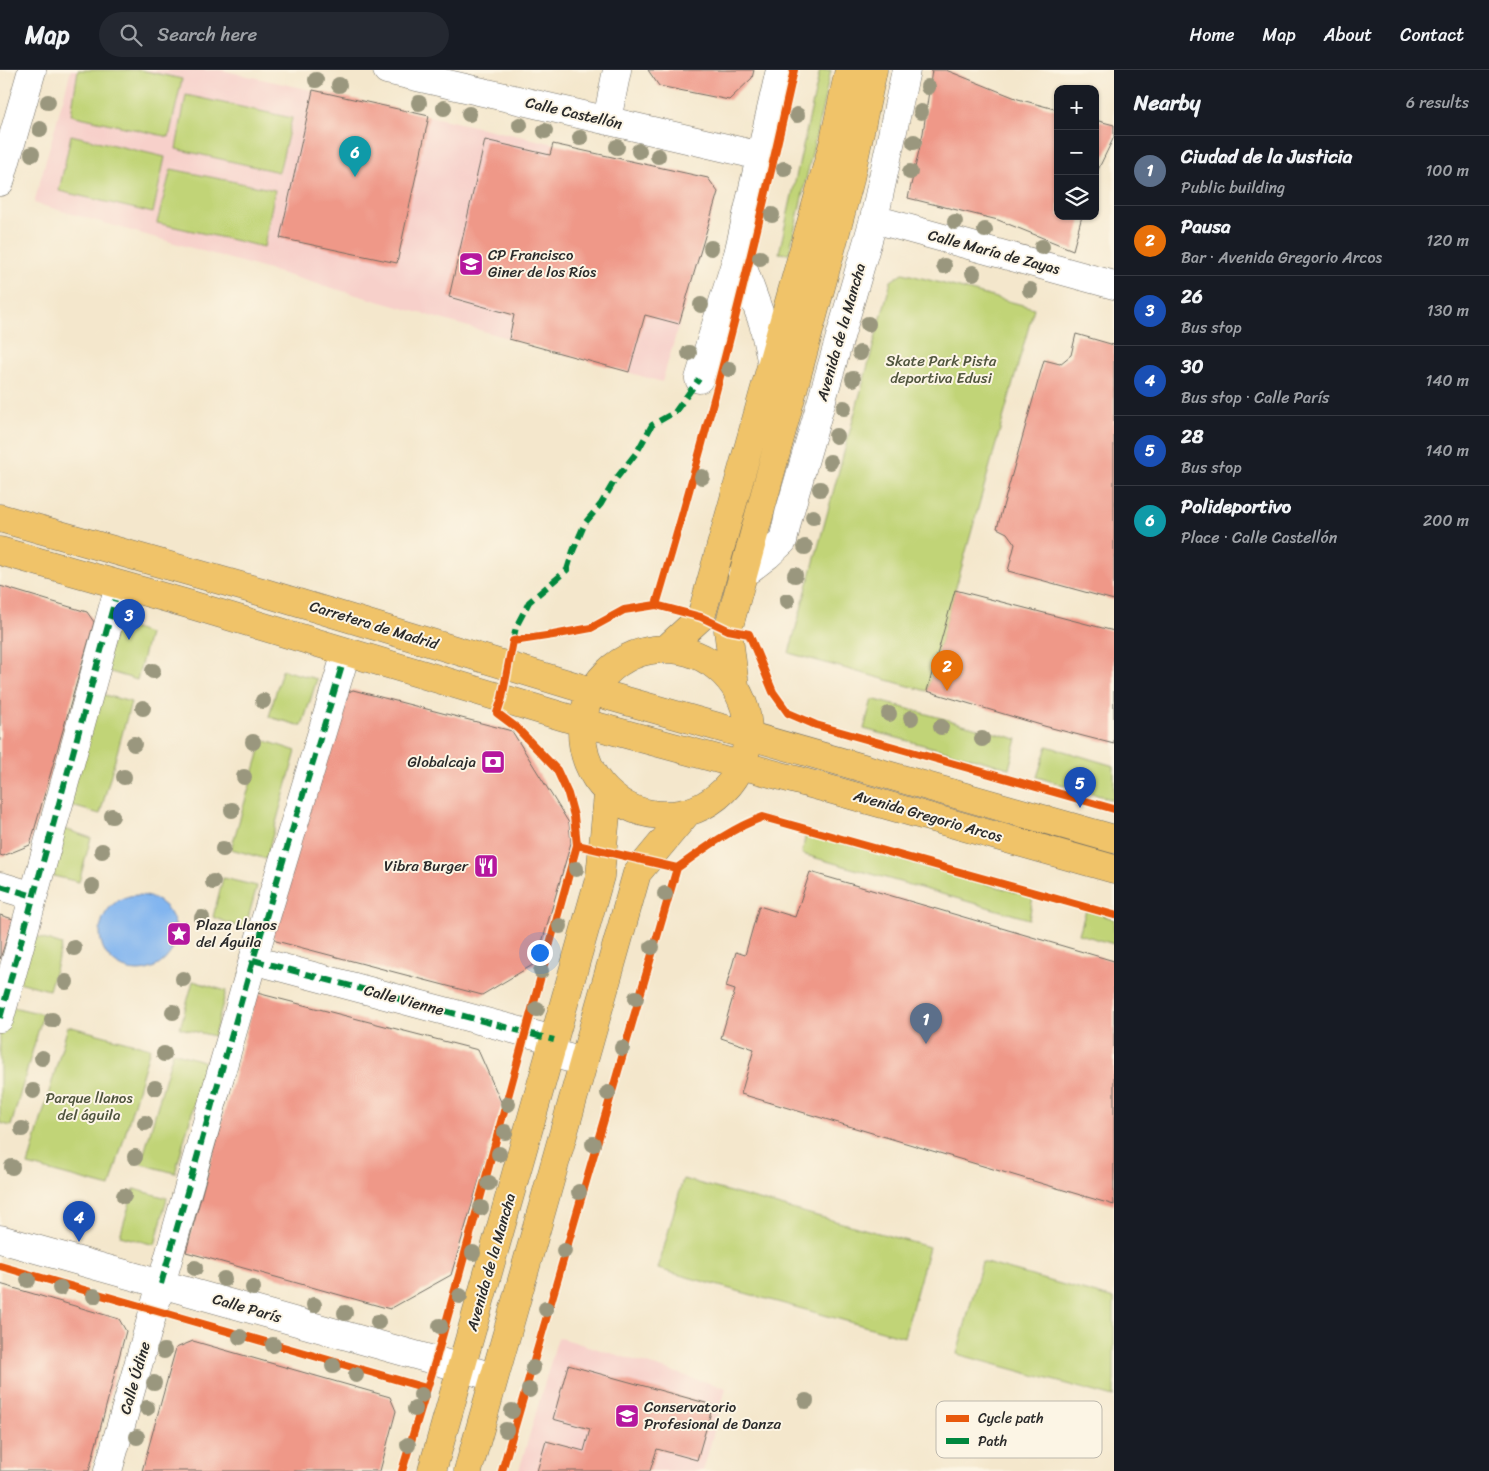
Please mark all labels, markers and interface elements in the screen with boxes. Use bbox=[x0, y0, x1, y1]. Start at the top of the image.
search box bbox=[99, 12, 449, 57]
text: Map bbox=[25, 14, 69, 56]
text: Search here bbox=[157, 18, 257, 51]
text: Home bbox=[1190, 19, 1235, 51]
text: Map bbox=[1263, 19, 1296, 51]
text: About bbox=[1324, 19, 1372, 51]
text: Contact bbox=[1400, 19, 1464, 51]
icon: search bbox=[117, 21, 145, 49]
text: Nearby bbox=[1134, 84, 1200, 122]
map controls bbox=[1054, 85, 1099, 220]
button: + bbox=[1054, 85, 1099, 130]
text: 6 results bbox=[1406, 88, 1469, 117]
street label: Calle Castellón bbox=[523, 89, 625, 137]
button: − bbox=[1054, 130, 1099, 175]
pin: 6 bbox=[339, 136, 371, 177]
text: Ciudad de la Justicia bbox=[1181, 140, 1352, 173]
text: 1 bbox=[1147, 156, 1153, 185]
text: 100 m bbox=[1425, 156, 1469, 185]
text: Public building bbox=[1181, 173, 1285, 202]
button: layers bbox=[1054, 175, 1099, 220]
text: Pausa bbox=[1181, 210, 1231, 243]
street label: Calle María de Zayas bbox=[925, 222, 1064, 282]
text: 2 bbox=[1145, 226, 1155, 255]
text: 120 m bbox=[1426, 226, 1469, 255]
place label: CP Francisco Giner de los Ríos bbox=[488, 242, 597, 285]
text: Bar · Avenida Gregorio Arcos bbox=[1181, 243, 1382, 272]
school or university icon: CP Francisco Giner de los Ríos bbox=[458, 251, 484, 277]
street label: Avenida de la Mancha bbox=[809, 260, 873, 405]
text: 26 bbox=[1181, 280, 1203, 313]
text: 3 bbox=[1146, 296, 1154, 325]
text: 130 m bbox=[1427, 296, 1469, 325]
text: Bus stop bbox=[1181, 313, 1242, 342]
park label: Skate Park Pista deportiva Edusi bbox=[886, 348, 997, 391]
text: 30 bbox=[1181, 350, 1203, 383]
text: 4 bbox=[1145, 366, 1155, 395]
text: 140 m bbox=[1426, 366, 1469, 395]
text: Bus stop · Calle París bbox=[1181, 383, 1329, 412]
text: 28 bbox=[1181, 420, 1203, 453]
text: 5 bbox=[1145, 436, 1155, 465]
text: 140 m bbox=[1426, 436, 1469, 465]
text: Bus stop bbox=[1181, 453, 1242, 482]
text: Polideportivo bbox=[1181, 490, 1291, 523]
text: 6 bbox=[1145, 506, 1155, 535]
text: 200 m bbox=[1423, 506, 1469, 535]
text: Place · Calle Castellón bbox=[1181, 523, 1337, 552]
street label: Carretera de Madrid bbox=[307, 593, 443, 657]
pin: 3 bbox=[113, 599, 145, 640]
pin: 2 bbox=[931, 650, 963, 691]
place label: Globalcaja bbox=[408, 749, 476, 775]
bank icon: Globalcaja bbox=[480, 749, 506, 775]
pin: 5 bbox=[1064, 767, 1096, 808]
street label: Avenida Gregorio Arcos bbox=[850, 782, 1006, 850]
place label: Vibra Burger bbox=[384, 853, 469, 879]
restaurant icon: Vibra Burger bbox=[473, 853, 499, 879]
place label: Plaza Llanos del Águila bbox=[196, 912, 277, 955]
place icon: Plaza Llanos del Águila bbox=[166, 921, 192, 947]
your location bbox=[527, 940, 553, 966]
street label: Calle Vienne bbox=[361, 977, 447, 1023]
pin: 1 bbox=[910, 1003, 942, 1044]
park label: Parque llanos del águila bbox=[45, 1085, 133, 1128]
street label: Avenida de la Mancha bbox=[459, 1190, 523, 1335]
pin: 4 bbox=[63, 1201, 95, 1242]
street label: Calle París bbox=[209, 1286, 285, 1330]
street label: Calle Údine bbox=[112, 1338, 158, 1418]
place label: Conservatorio Profesional de Danza bbox=[644, 1394, 782, 1437]
legend bbox=[936, 1401, 1102, 1458]
school or university icon: Conservatorio Profesional de Danza bbox=[614, 1403, 640, 1429]
text: Cycle path bbox=[978, 1406, 1044, 1431]
text: Path bbox=[978, 1429, 1007, 1454]

